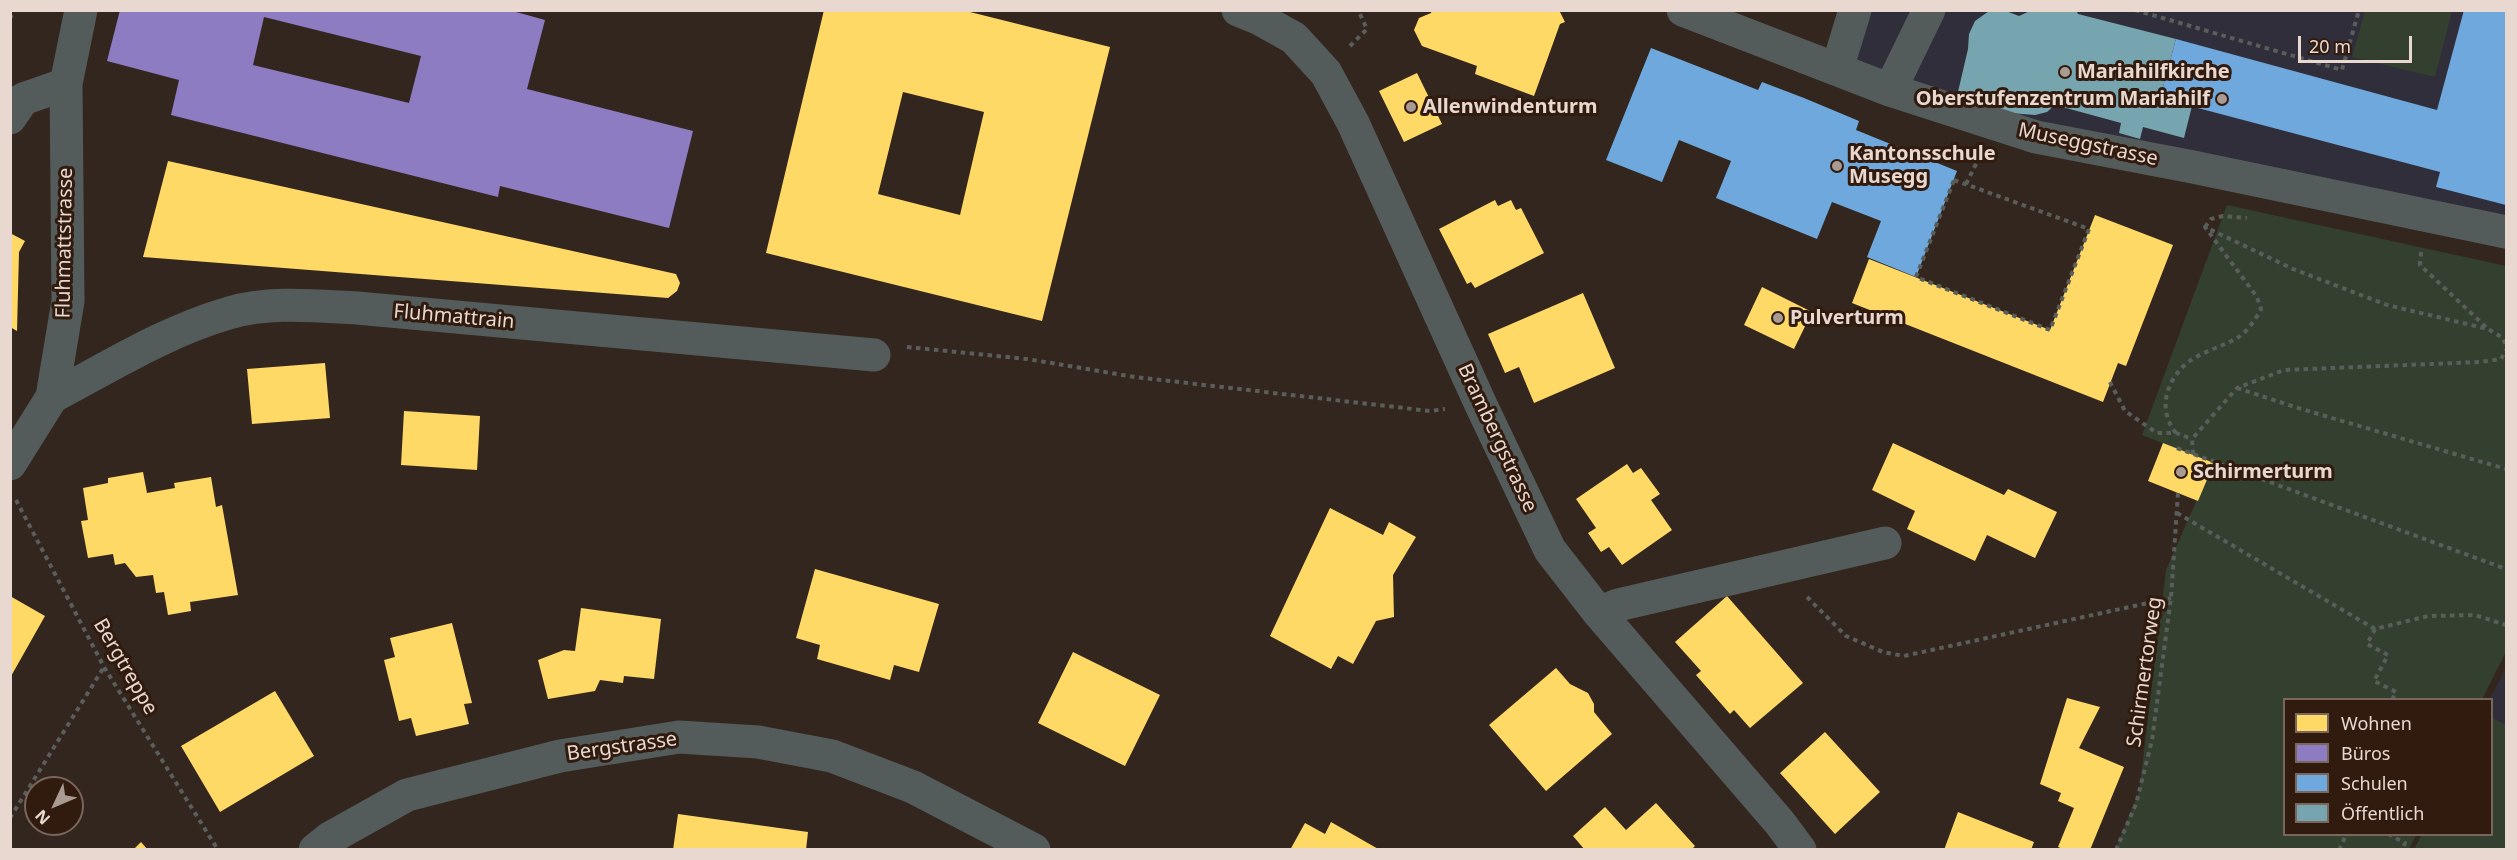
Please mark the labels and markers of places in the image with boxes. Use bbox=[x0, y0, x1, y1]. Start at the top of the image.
place label: Mariahilfkirche bbox=[2077, 60, 2230, 84]
marker: Mariahilfkirche bbox=[2058, 65, 2072, 79]
place label: Oberstufenzentrum Mariahilf bbox=[1916, 87, 2210, 111]
marker: Oberstufenzentrum Mariahilf bbox=[2215, 92, 2229, 106]
place label: Allenwindenturm bbox=[1423, 95, 1597, 119]
marker: Allenwindenturm bbox=[1404, 100, 1418, 114]
place label: Kantonsschule Musegg bbox=[1849, 142, 1996, 189]
marker: Kantonsschule Musegg bbox=[1830, 159, 1844, 173]
place label: Pulverturm bbox=[1790, 306, 1904, 330]
marker: Pulverturm bbox=[1771, 311, 1785, 325]
place label: Schirmerturm bbox=[2193, 460, 2333, 484]
marker: Schirmerturm bbox=[2174, 465, 2188, 479]

